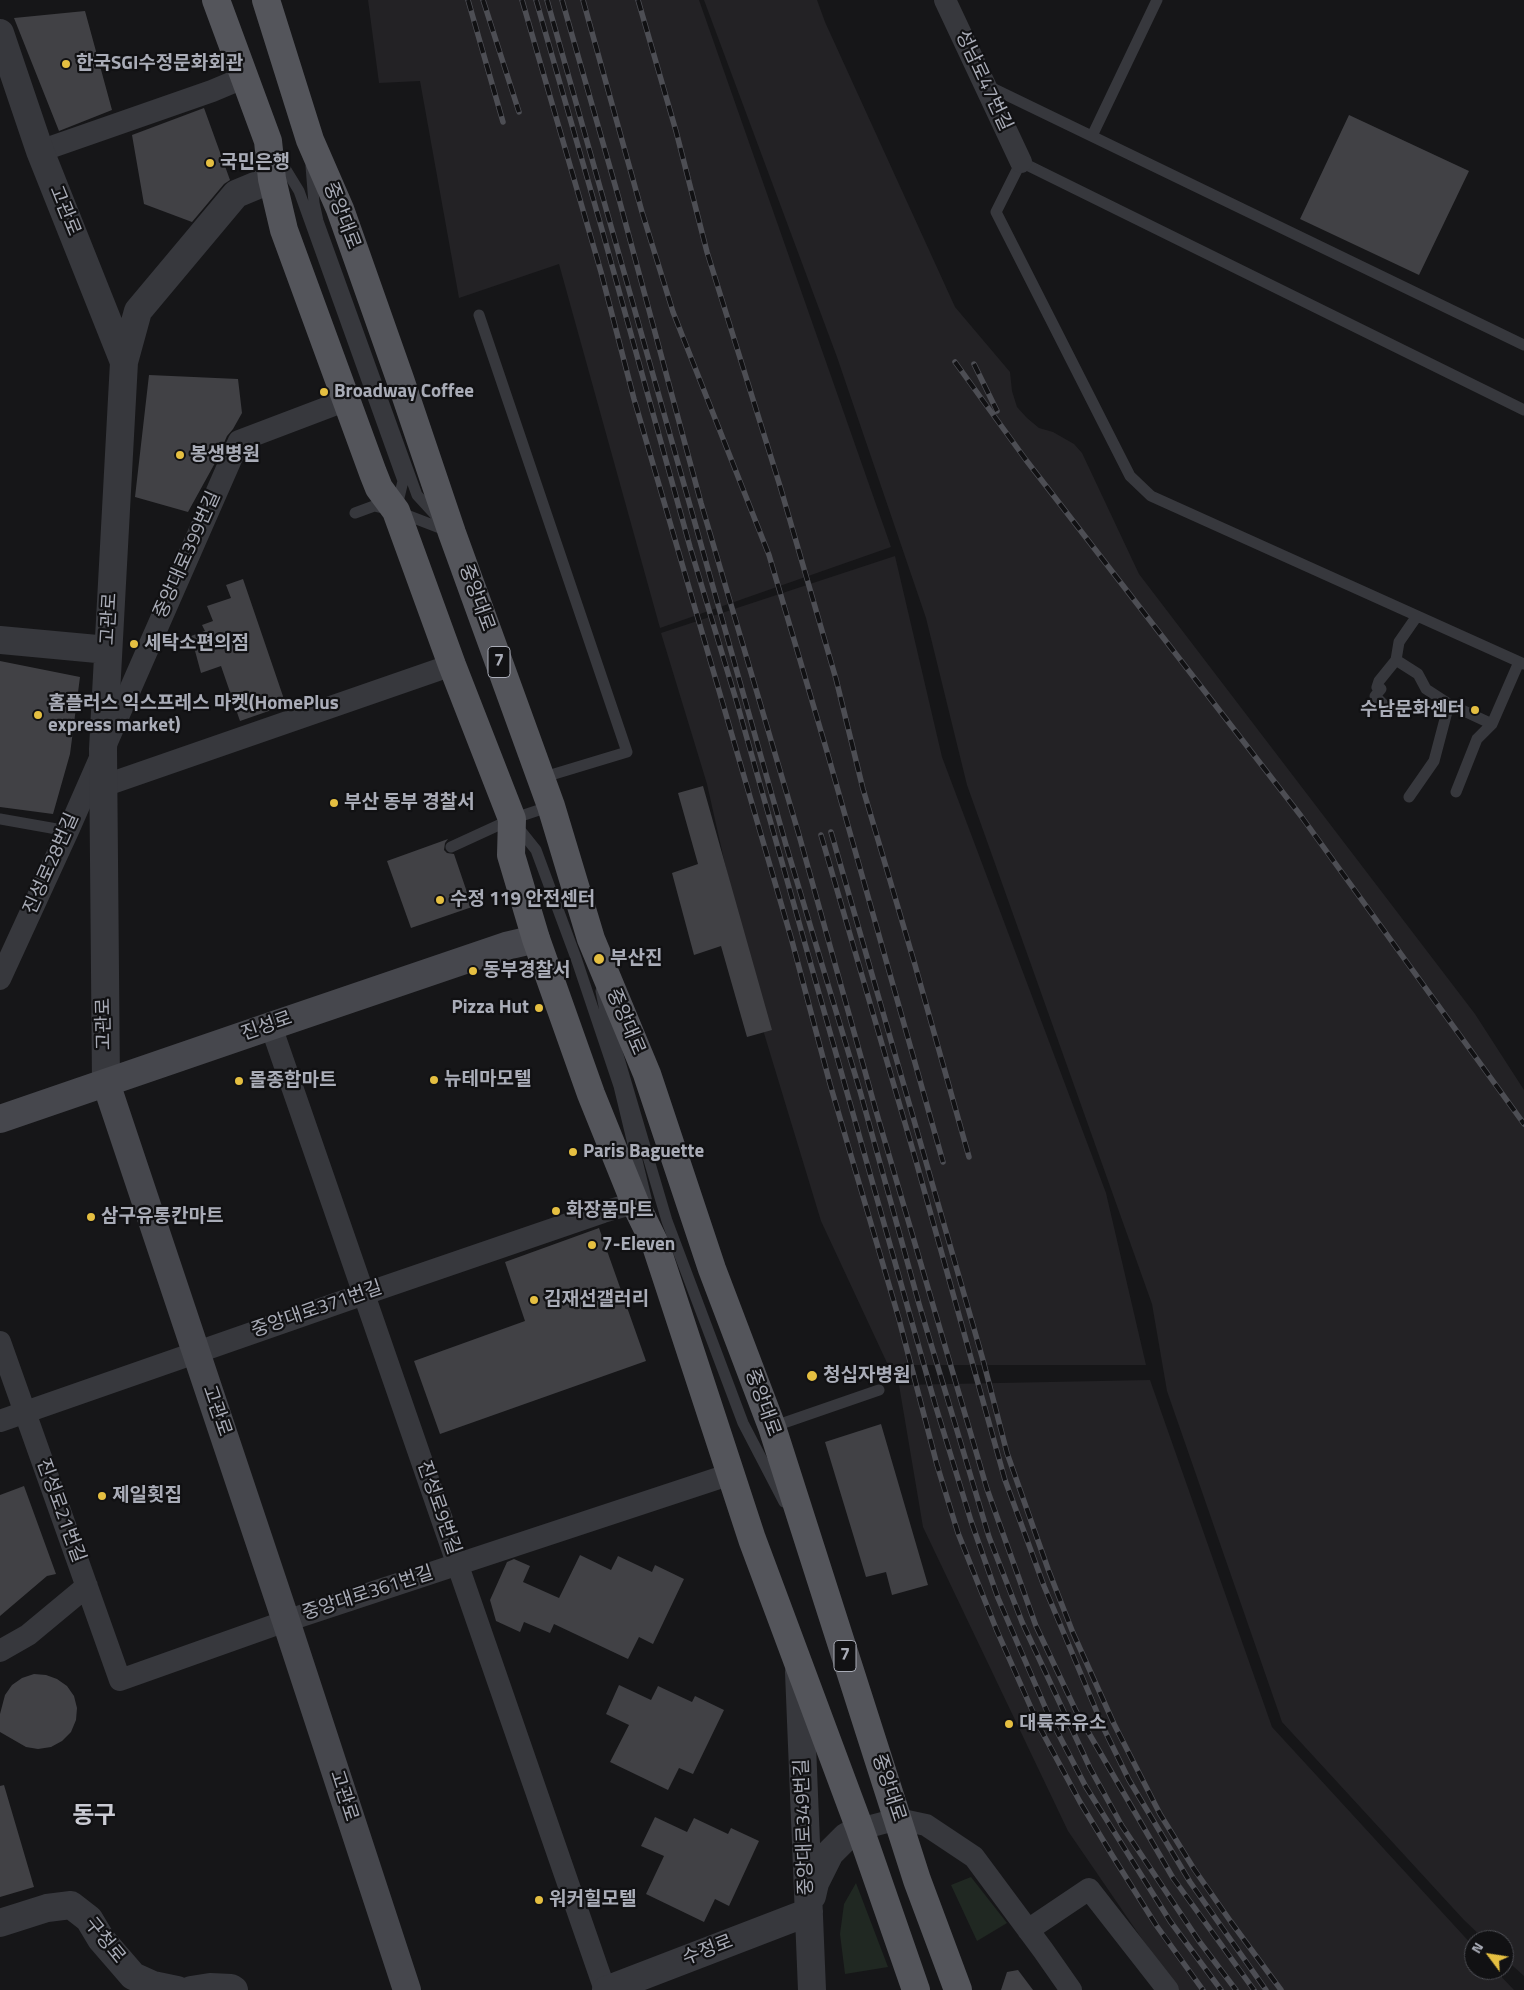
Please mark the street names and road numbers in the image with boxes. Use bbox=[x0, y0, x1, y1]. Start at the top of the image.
street label: 성남로47번길 bbox=[950, 27, 1016, 135]
street label: 중앙대로 bbox=[318, 179, 364, 253]
street label: 고관로 bbox=[44, 182, 84, 240]
street label: 중앙대로399번길 bbox=[150, 488, 226, 622]
street label: 중앙대로 bbox=[453, 561, 499, 635]
street label: 고관로 bbox=[97, 592, 123, 646]
road number: 7 bbox=[488, 646, 510, 678]
street label: 진성로28번길 bbox=[19, 810, 85, 918]
street label: 중앙대로 bbox=[601, 985, 649, 1059]
street label: 고관로 bbox=[93, 998, 117, 1050]
street label: 진성로 bbox=[238, 1008, 296, 1046]
street label: 중앙대로371번길 bbox=[249, 1277, 385, 1343]
street label: 중앙대로 bbox=[739, 1366, 785, 1440]
street label: 고관로 bbox=[197, 1382, 235, 1440]
street label: 진성로21번길 bbox=[31, 1456, 89, 1566]
street label: 진성로9번길 bbox=[411, 1458, 465, 1558]
street label: 중앙대로361번길 bbox=[299, 1562, 437, 1626]
road number: 7 bbox=[834, 1640, 856, 1672]
street label: 중앙대로 bbox=[866, 1751, 910, 1825]
street label: 중앙대로349번길 bbox=[791, 1758, 819, 1896]
street label: 고관로 bbox=[324, 1768, 362, 1824]
street label: 구청로 bbox=[79, 1913, 129, 1969]
street label: 수정로 bbox=[679, 1931, 737, 1971]

